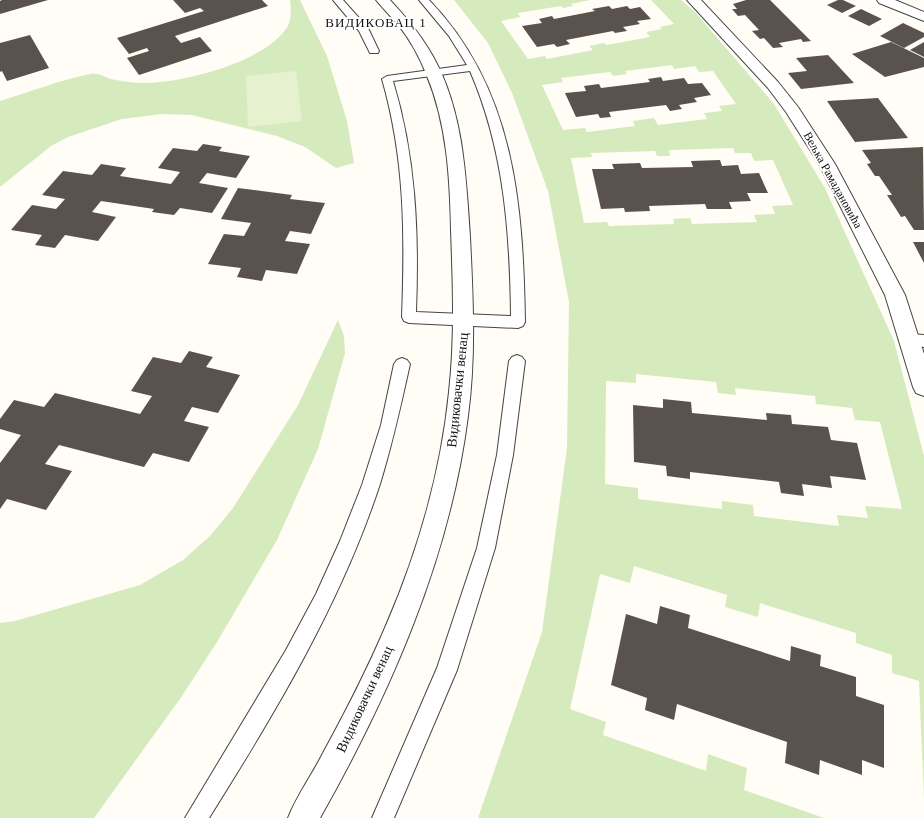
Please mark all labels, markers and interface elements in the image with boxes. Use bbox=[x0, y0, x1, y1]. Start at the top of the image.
district label: ВИДИКОВАЦ 1 bbox=[325, 15, 427, 30]
street label: Вељка Рамадановића bbox=[801, 129, 866, 231]
street label: Видиковачки венац bbox=[444, 331, 471, 448]
street label: Видиковачки венац bbox=[333, 643, 396, 755]

